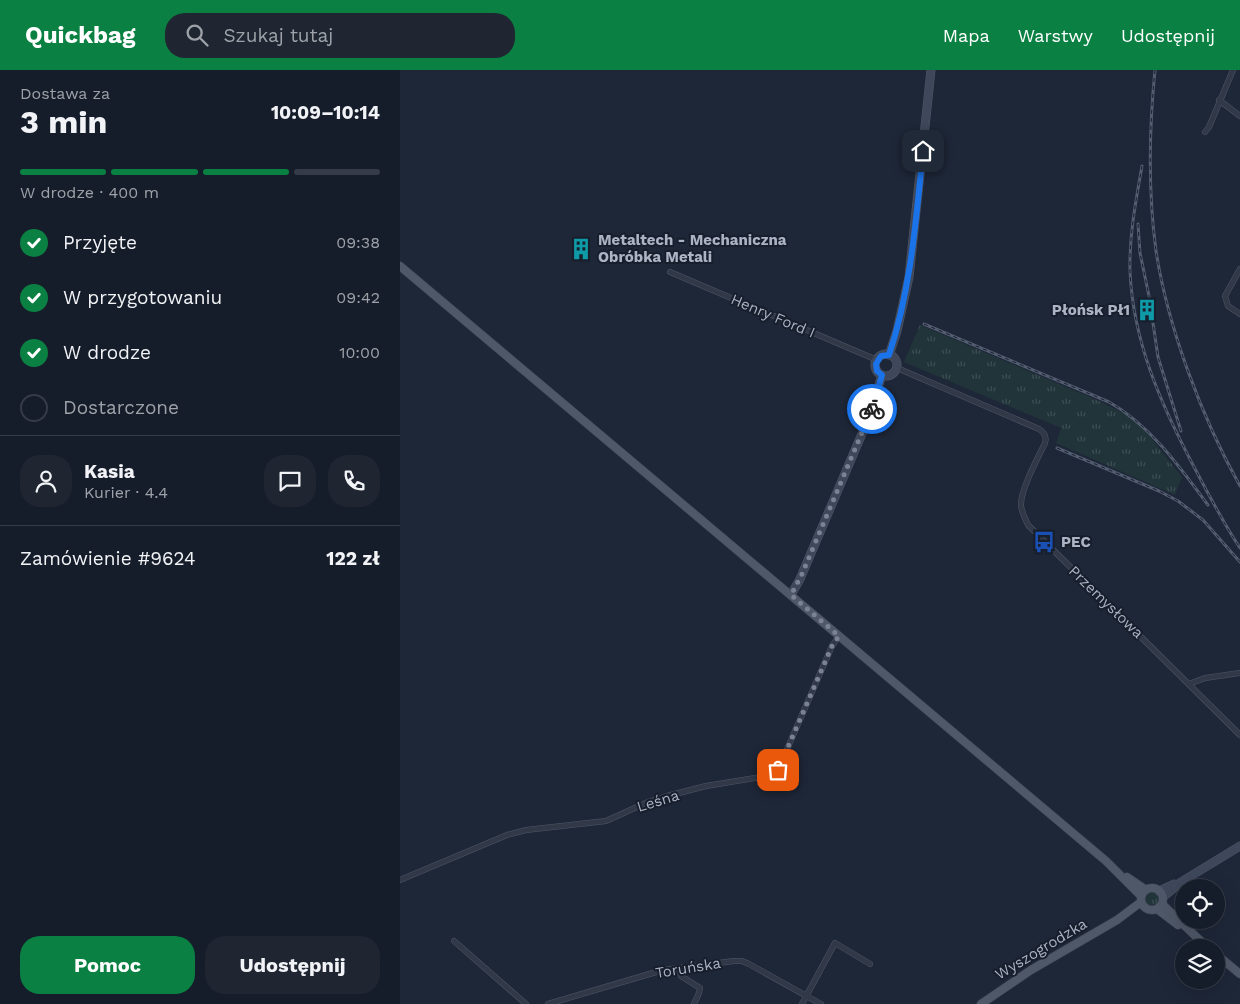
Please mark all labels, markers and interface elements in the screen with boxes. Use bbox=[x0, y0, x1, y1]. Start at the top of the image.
search box bbox=[165, 13, 515, 58]
text: Quickbag bbox=[25, 21, 135, 49]
icon: search bbox=[183, 21, 211, 49]
text: Szukaj tutaj bbox=[223, 24, 333, 47]
text: Mapa bbox=[943, 25, 990, 46]
text: Warstwy bbox=[1018, 25, 1093, 46]
text: Udostępnij bbox=[1121, 25, 1215, 46]
text: Dostawa za bbox=[20, 84, 110, 103]
text: 10:09–10:14 bbox=[271, 101, 380, 124]
text: 3 min bbox=[20, 103, 107, 141]
pin bbox=[902, 130, 944, 172]
icon: home bbox=[909, 137, 937, 165]
text: W drodze · 400 m bbox=[20, 183, 159, 202]
icon: check bbox=[20, 229, 48, 257]
text: Przyjęte bbox=[63, 231, 137, 254]
place label: Metaltech - Mechaniczna Obróbka Metali bbox=[598, 231, 787, 266]
text: 09:38 bbox=[336, 233, 380, 252]
building icon: Metaltech - Mechaniczna Obróbka Metali bbox=[568, 236, 594, 262]
icon: check bbox=[20, 284, 48, 312]
text: W przygotowaniu bbox=[63, 286, 222, 309]
text: 09:42 bbox=[336, 288, 380, 307]
street label: Henry Ford I bbox=[728, 290, 818, 342]
building icon: Płońsk Pł1 bbox=[1134, 297, 1160, 323]
place label: Płońsk Pł1 bbox=[1052, 301, 1130, 319]
icon: check bbox=[20, 339, 48, 367]
text: W drodze bbox=[63, 341, 151, 364]
text: 10:00 bbox=[339, 343, 380, 362]
courier bbox=[847, 384, 897, 434]
icon: bike bbox=[858, 395, 886, 423]
text: Dostarczone bbox=[63, 396, 179, 419]
button: person bbox=[20, 455, 72, 507]
button: chat bbox=[264, 455, 316, 507]
button: phone bbox=[328, 455, 380, 507]
text: Kasia bbox=[84, 460, 135, 483]
text: Kurier · 4.4 bbox=[84, 483, 168, 502]
bus stop icon: PEC bbox=[1031, 529, 1057, 555]
place label: PEC bbox=[1061, 533, 1091, 551]
text: Zamówienie #9624 bbox=[20, 547, 196, 570]
text: 122 zł bbox=[326, 547, 380, 570]
street label: Przemysłowa bbox=[1065, 562, 1147, 642]
pin bbox=[757, 749, 799, 791]
icon: bag bbox=[764, 756, 792, 784]
street label: Leśna bbox=[635, 786, 682, 816]
map controls bbox=[1175, 879, 1225, 989]
button: locate bbox=[1175, 879, 1225, 929]
street label: Wyszogrodzka bbox=[992, 914, 1091, 983]
button: Pomoc bbox=[20, 936, 195, 994]
button: Udostępnij bbox=[205, 936, 380, 994]
button: layers bbox=[1175, 939, 1225, 989]
street label: Toruńska bbox=[654, 954, 722, 982]

